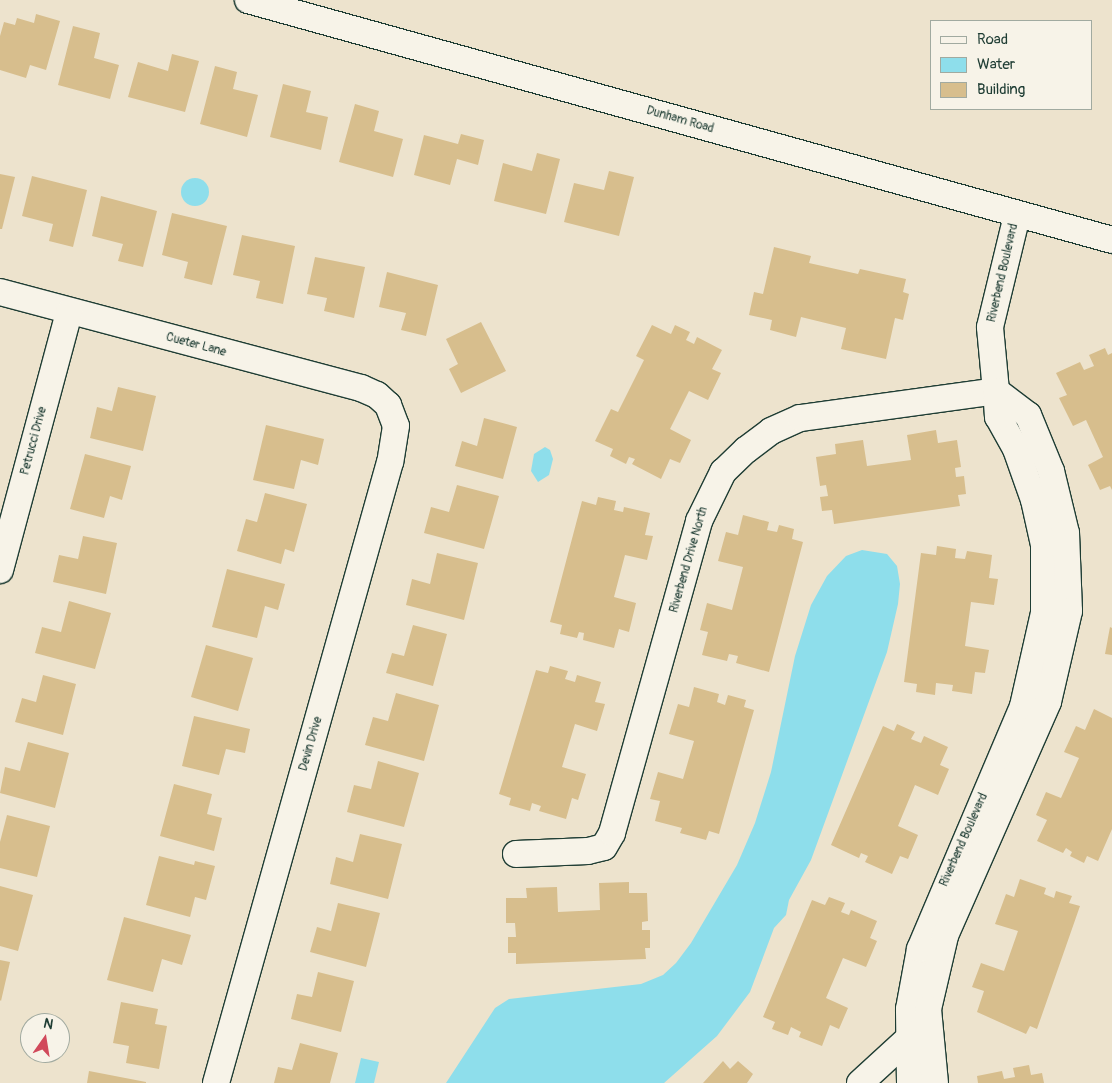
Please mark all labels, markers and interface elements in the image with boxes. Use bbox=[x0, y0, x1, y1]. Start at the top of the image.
legend bbox=[930, 20, 1092, 110]
text: Road bbox=[977, 30, 1008, 49]
text: Water bbox=[977, 55, 1015, 74]
text: Building bbox=[977, 80, 1025, 99]
street label: Dunham Road bbox=[645, 104, 715, 136]
street label: Riverbend Boulevard bbox=[985, 222, 1021, 324]
street label: Cueter Lane bbox=[164, 330, 228, 360]
street label: Petrucci Drive bbox=[18, 405, 50, 477]
street label: Riverbend Drive North bbox=[667, 505, 711, 615]
street label: Devin Drive bbox=[296, 715, 326, 773]
street label: Riverbend Boulevard bbox=[937, 791, 991, 889]
north arrow bbox=[20, 1013, 70, 1063]
text: N bbox=[42, 1015, 55, 1033]

